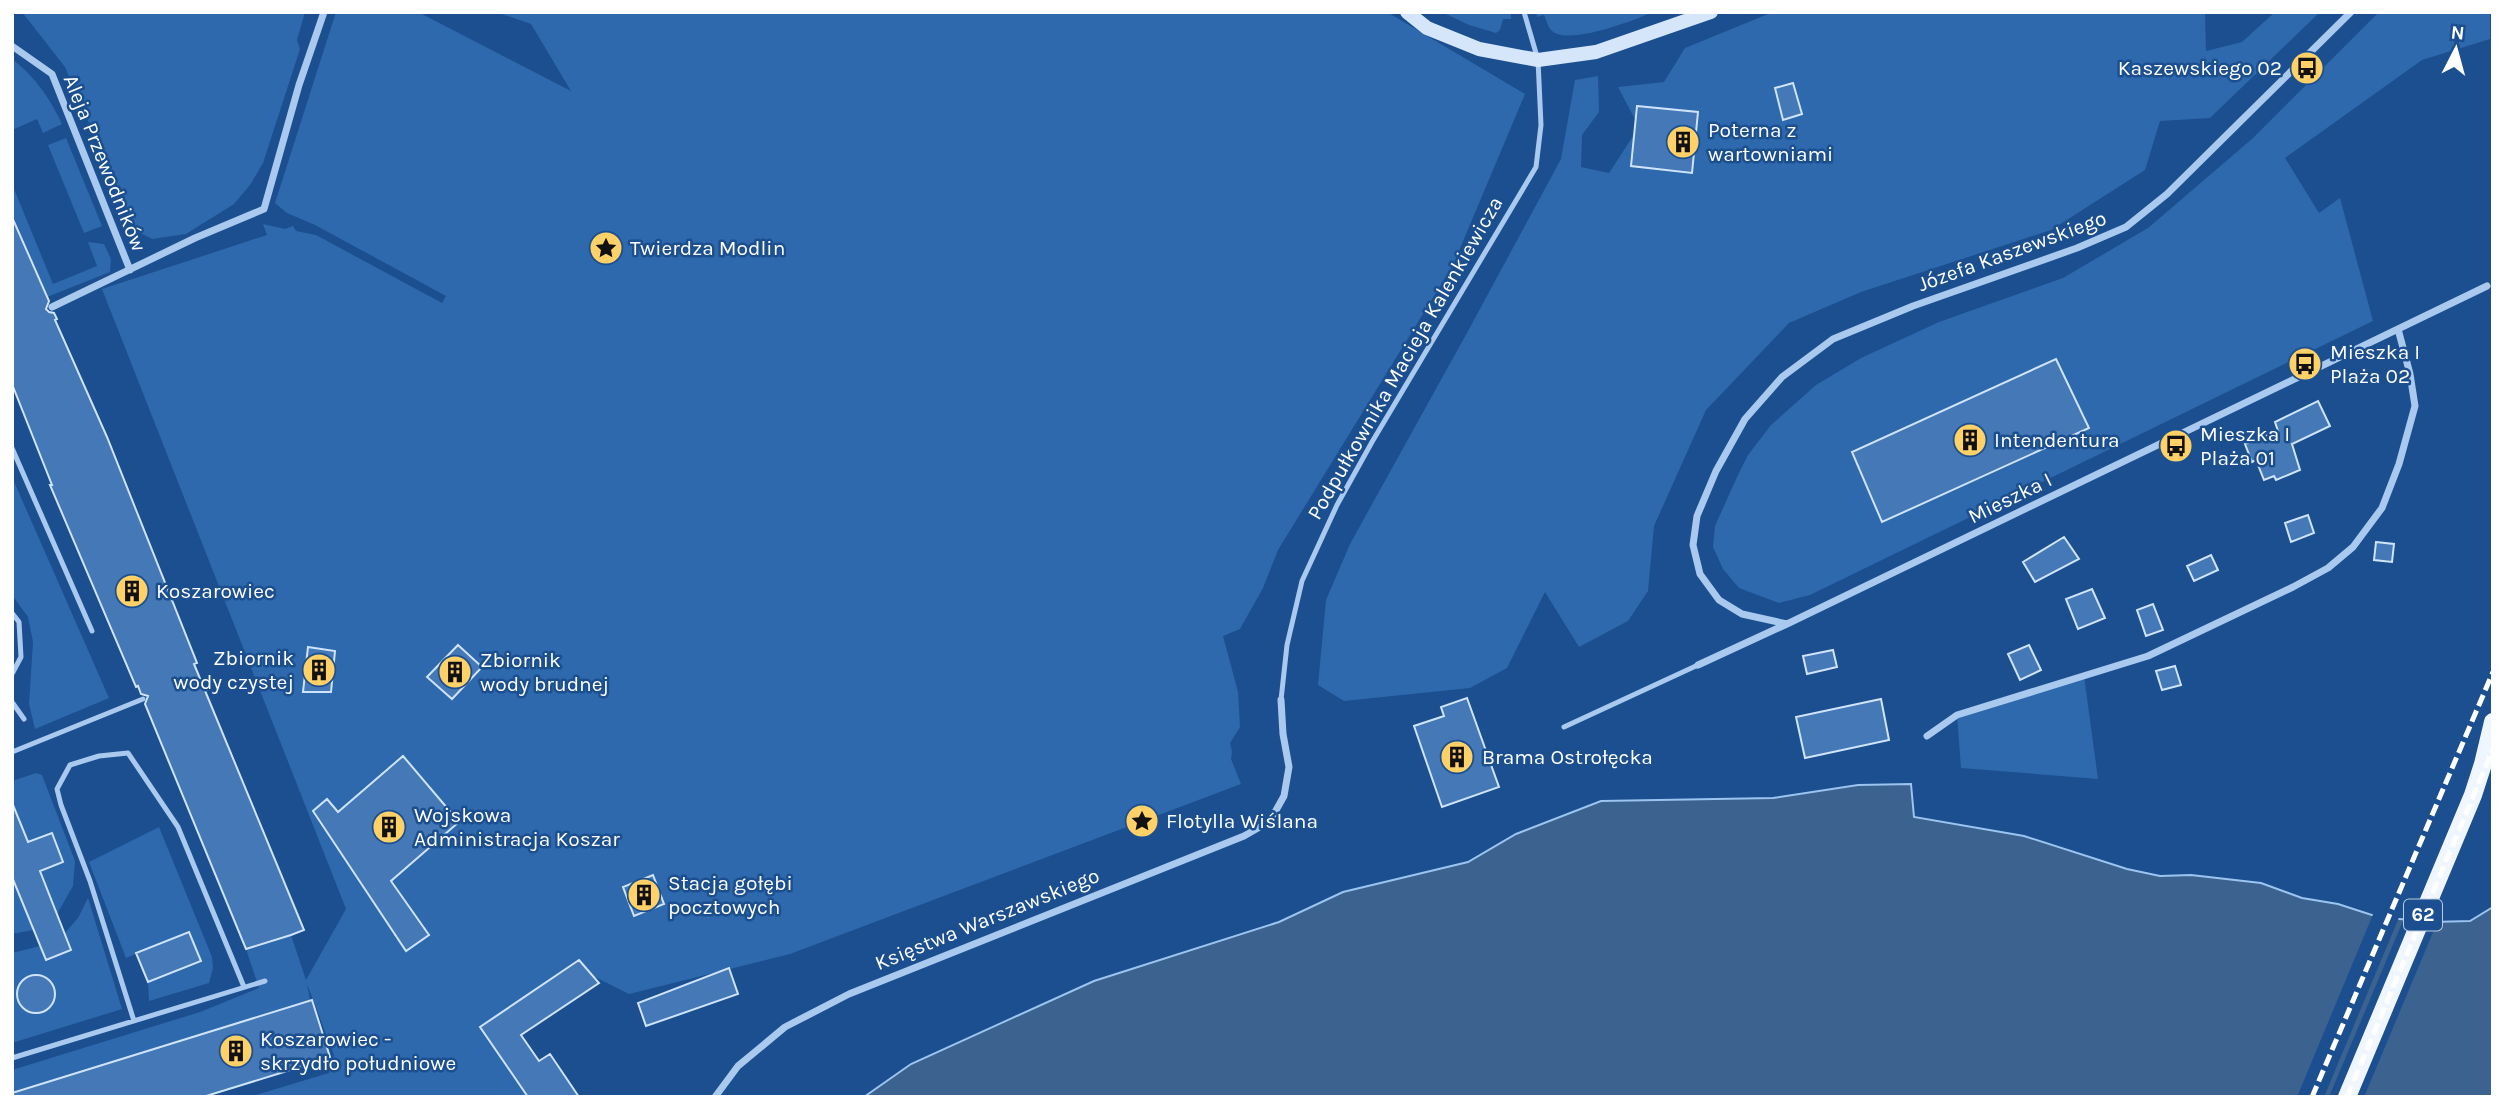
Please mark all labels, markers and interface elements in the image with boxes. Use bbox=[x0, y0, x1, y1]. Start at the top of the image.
north arrow bbox=[2421, 14, 2491, 84]
text: N bbox=[2450, 21, 2466, 45]
bus stop icon: Kaszewskiego 02 bbox=[2288, 49, 2326, 87]
place label: Kaszewskiego 02 bbox=[2118, 56, 2282, 80]
street label: Aleja Przewodników bbox=[59, 71, 151, 255]
place label: Poterna z wartowniami bbox=[1708, 118, 1833, 166]
building icon: Poterna z wartowniami bbox=[1664, 123, 1702, 161]
street label: Podpułkownika Macieja Kalenkiewicza bbox=[1302, 192, 1508, 524]
street label: Józefa Kaszewskiego bbox=[1914, 206, 2110, 296]
place icon: Twierdza Modlin bbox=[587, 229, 625, 267]
place label: Twierdza Modlin bbox=[630, 236, 785, 260]
place label: Mieszka I Plaża 02 bbox=[2330, 340, 2420, 388]
bus stop icon: Mieszka I Plaża 02 bbox=[2286, 345, 2324, 383]
building icon: Intendentura bbox=[1951, 421, 1989, 459]
place label: Mieszka I Plaża 01 bbox=[2200, 422, 2290, 470]
bus stop icon: Mieszka I Plaża 01 bbox=[2157, 427, 2195, 465]
place label: Intendentura bbox=[1994, 428, 2120, 452]
street label: Mieszka I bbox=[1964, 467, 2056, 529]
building icon: Koszarowiec bbox=[113, 572, 151, 610]
place label: Koszarowiec bbox=[156, 579, 275, 603]
place label: Zbiornik wody czystej bbox=[173, 646, 294, 694]
place label: Zbiornik wody brudnej bbox=[480, 648, 609, 696]
building icon: Zbiornik wody czystej bbox=[300, 651, 338, 689]
building icon: Zbiornik wody brudnej bbox=[436, 653, 474, 691]
building icon: Brama Ostrołęcka bbox=[1438, 738, 1476, 776]
place label: Brama Ostrołęcka bbox=[1482, 745, 1653, 769]
place icon: Flotylla Wiślana bbox=[1123, 802, 1161, 840]
place label: Wojskowa Administracja Koszar bbox=[414, 803, 620, 851]
building icon: Wojskowa Administracja Koszar bbox=[370, 808, 408, 846]
place label: Flotylla Wiślana bbox=[1166, 809, 1318, 833]
street label: Księstwa Warszawskiego bbox=[871, 863, 1103, 975]
place label: Stacja gołębi pocztowych bbox=[668, 871, 793, 919]
building icon: Stacja gołębi pocztowych bbox=[625, 876, 663, 914]
road number: 62 bbox=[2404, 900, 2442, 931]
place label: Koszarowiec - skrzydło południowe bbox=[260, 1027, 456, 1075]
building icon: Koszarowiec - skrzydło południowe bbox=[217, 1032, 255, 1070]

